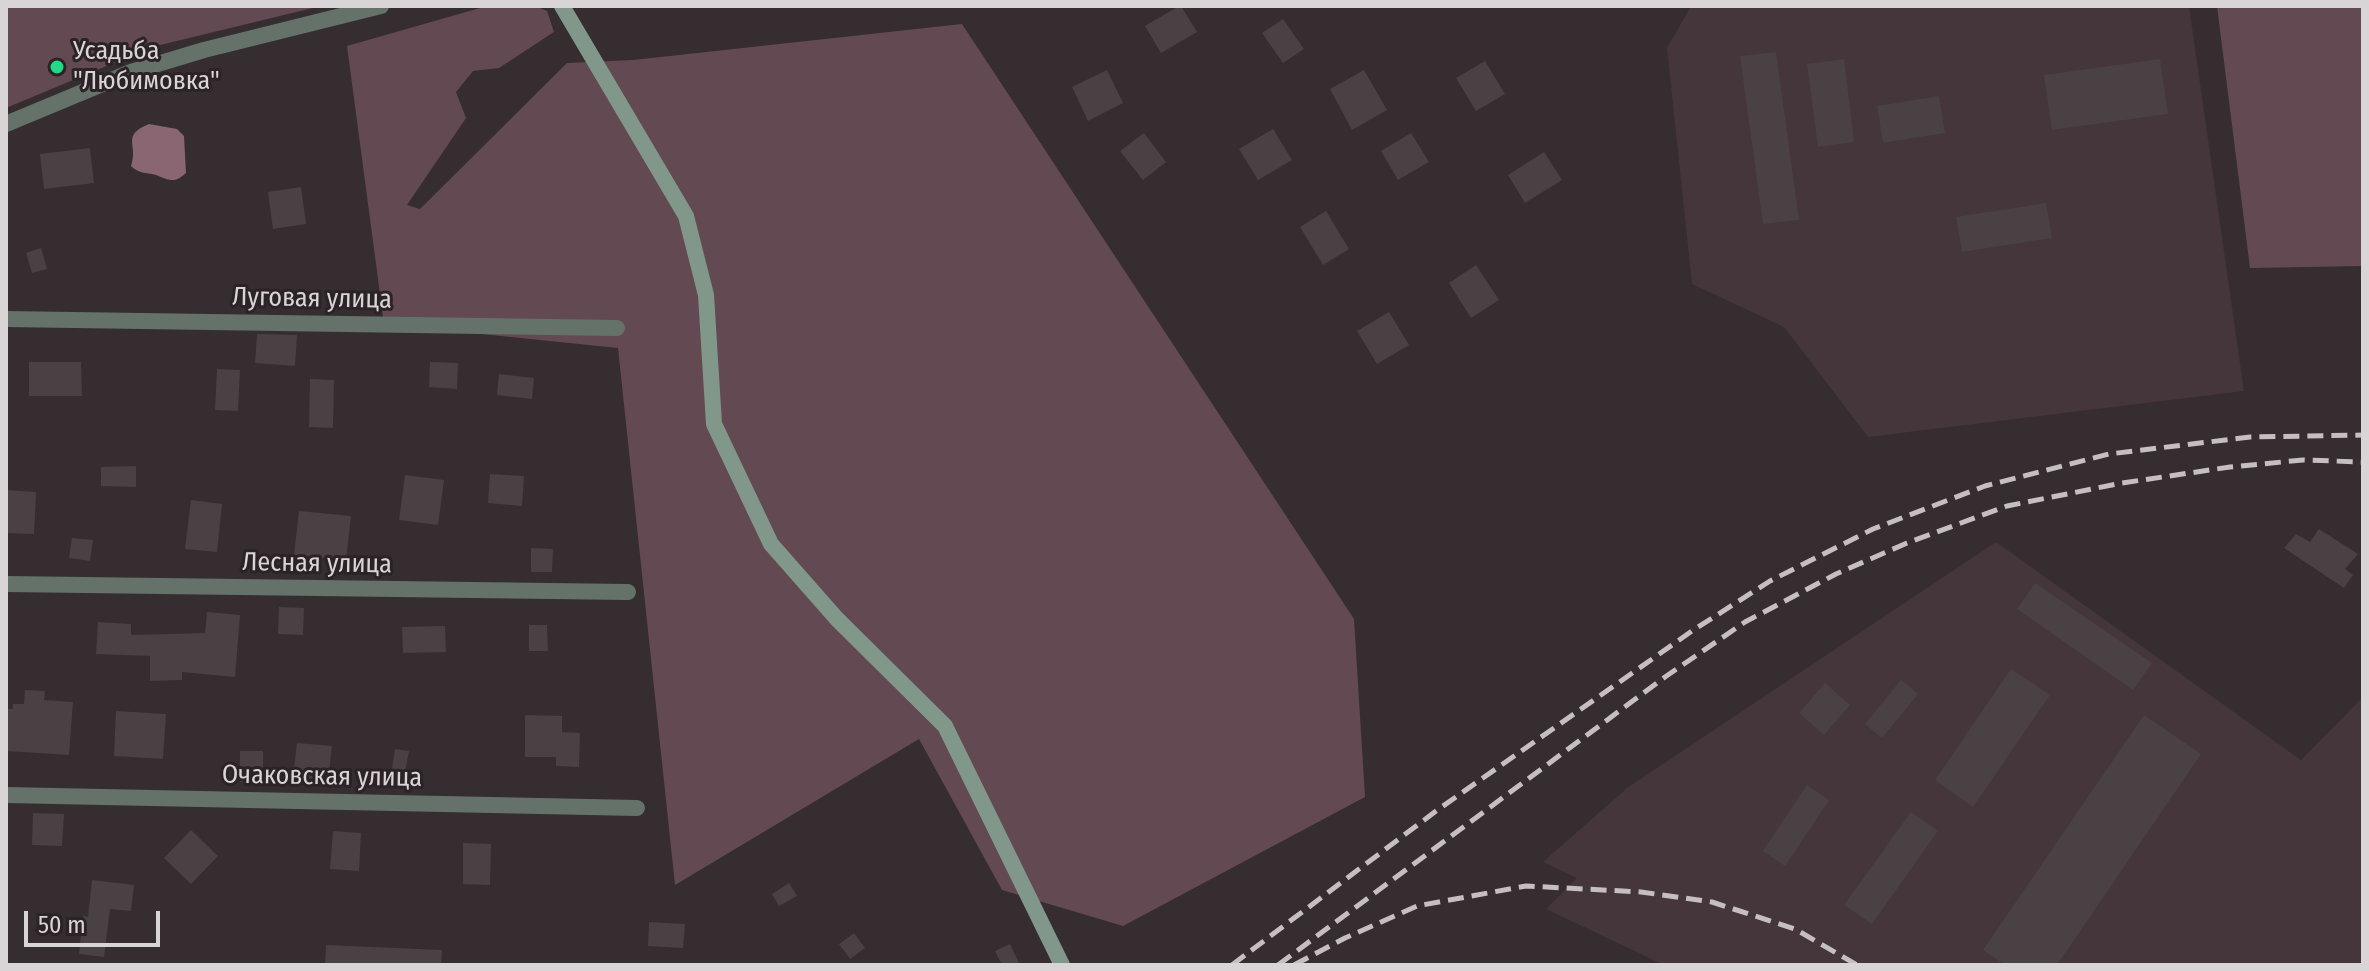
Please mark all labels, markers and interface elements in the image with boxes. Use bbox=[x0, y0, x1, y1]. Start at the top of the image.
place label: Усадьба "Любимовка" bbox=[73, 36, 220, 98]
marker: Усадьба "Любимовка" bbox=[48, 58, 66, 76]
street label: Луговая улица bbox=[232, 282, 392, 316]
street label: Лесная улица bbox=[242, 547, 392, 581]
street label: Очаковская улица bbox=[222, 760, 422, 794]
scale bar bbox=[28, 895, 164, 945]
text: 50 m bbox=[38, 911, 86, 939]

